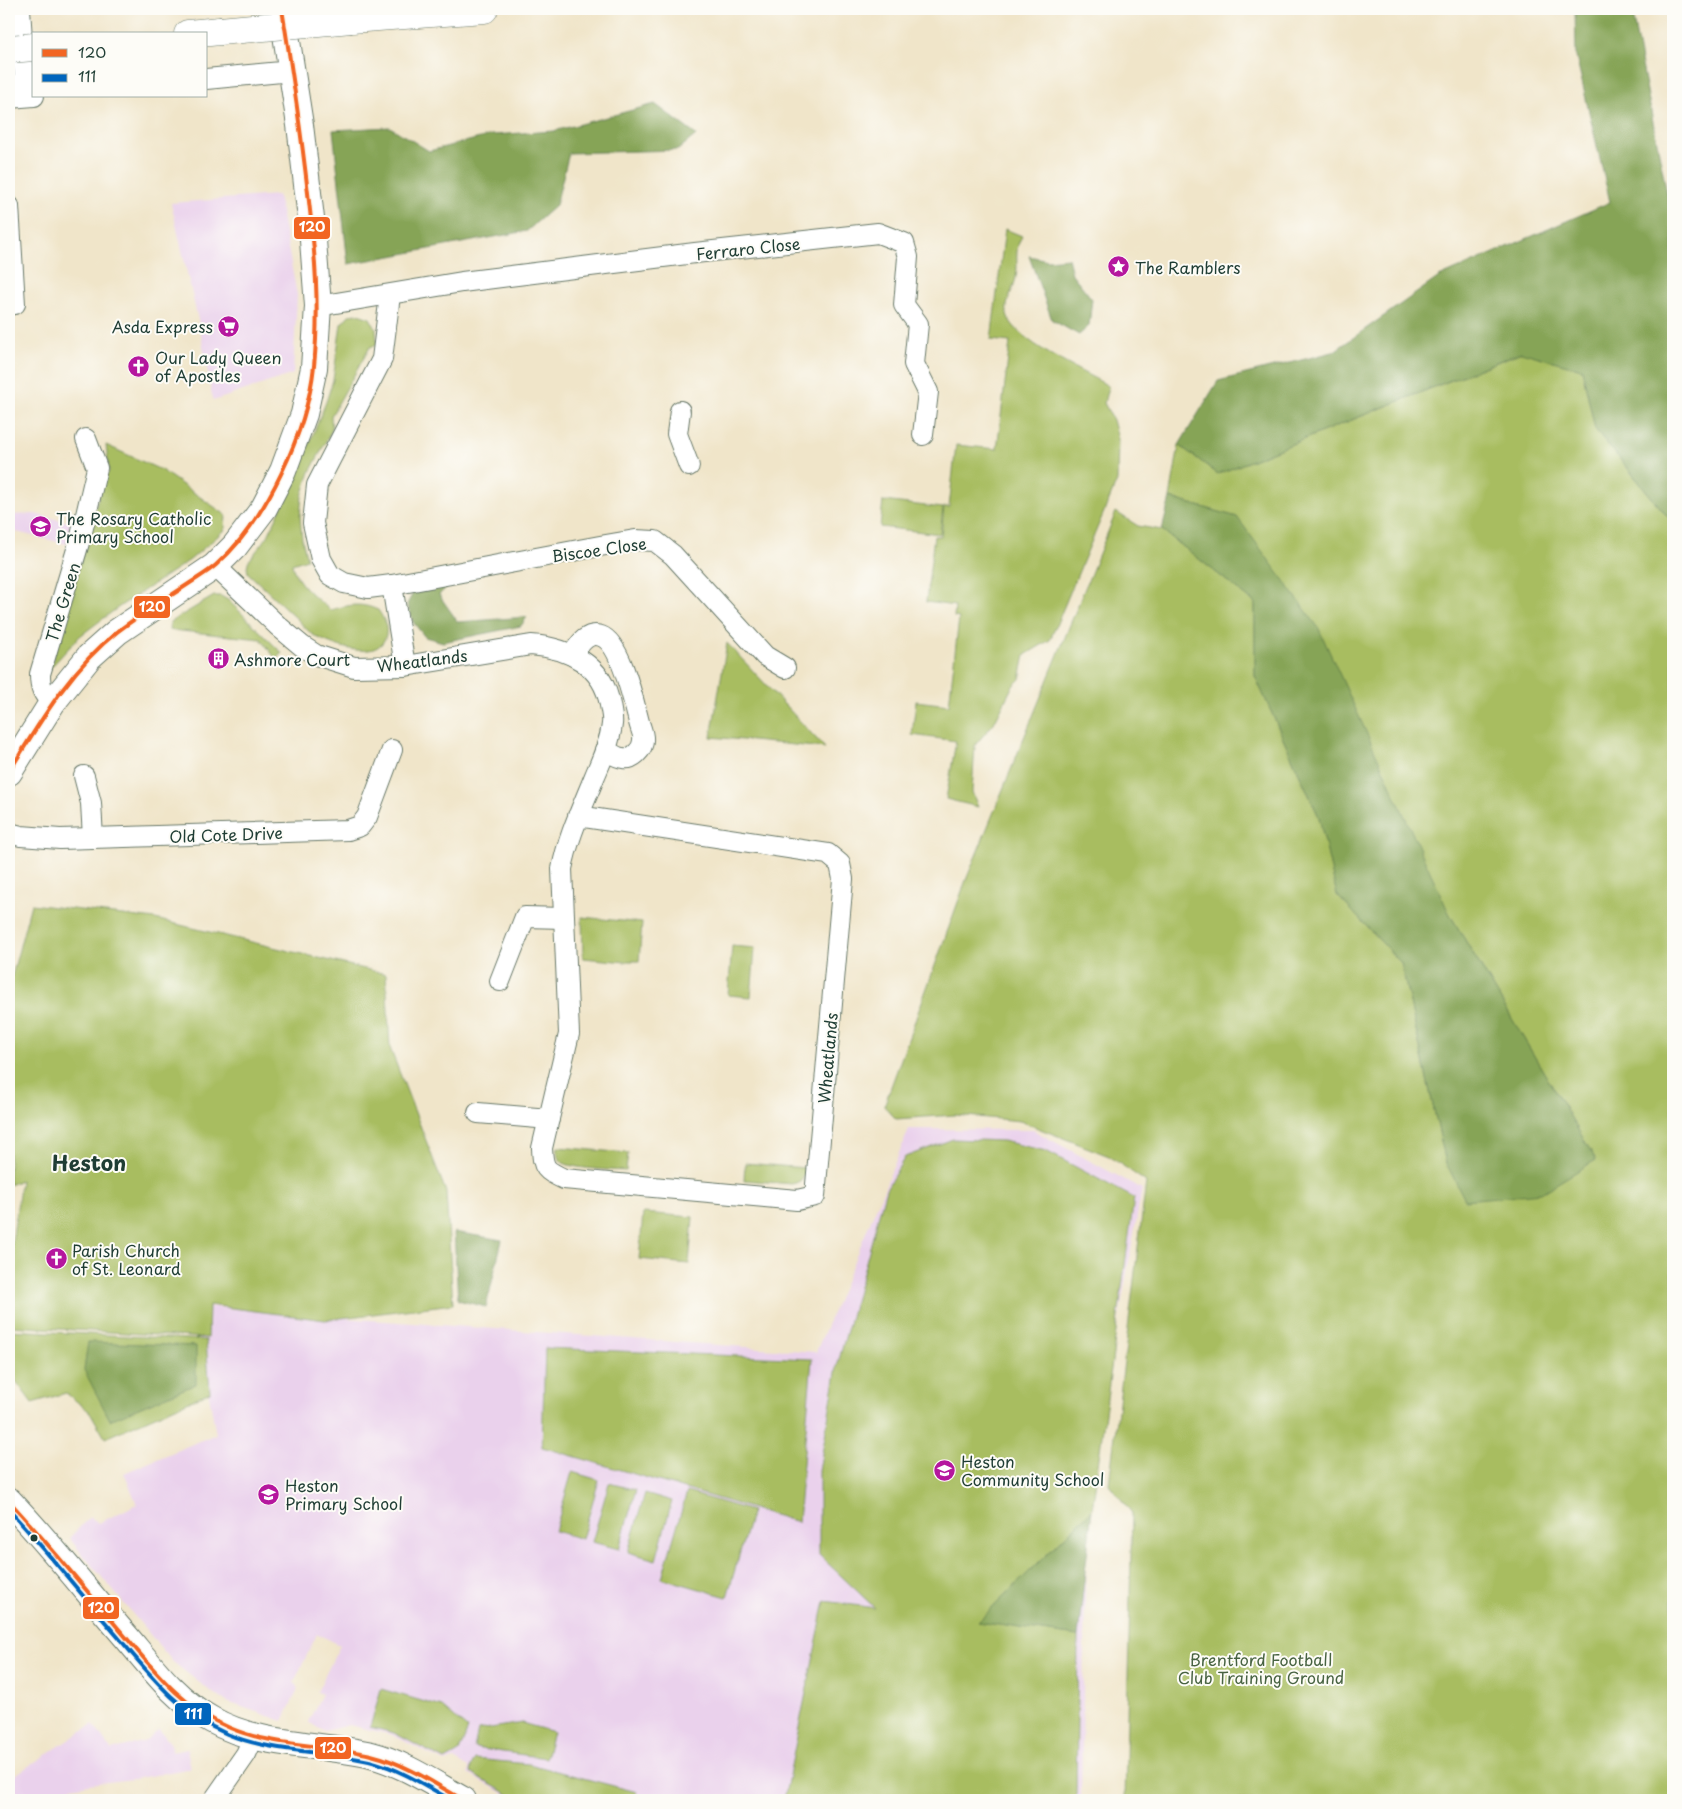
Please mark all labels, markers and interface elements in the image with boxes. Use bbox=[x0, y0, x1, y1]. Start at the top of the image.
legend bbox=[32, 32, 208, 98]
text: 120 bbox=[78, 40, 106, 63]
text: 111 bbox=[78, 64, 96, 87]
line badge: 120 bbox=[293, 216, 331, 240]
text: 120 bbox=[299, 216, 325, 237]
street label: Ferraro Close bbox=[695, 231, 801, 265]
place icon: The Ramblers bbox=[1107, 255, 1131, 279]
place label: The Ramblers bbox=[1135, 255, 1241, 279]
place label: Asda Express bbox=[112, 314, 213, 338]
supermarket icon: Asda Express bbox=[217, 314, 241, 338]
place label: Our Lady Queen of Apostles bbox=[155, 345, 282, 387]
church icon: Our Lady Queen of Apostles bbox=[127, 354, 151, 378]
place label: The Rosary Catholic Primary School bbox=[56, 506, 211, 548]
school or university icon: The Rosary Catholic Primary School bbox=[28, 515, 52, 539]
street label: Biscoe Close bbox=[550, 530, 648, 568]
street label: The Green bbox=[39, 559, 85, 645]
line badge: 120 bbox=[133, 595, 171, 619]
text: 120 bbox=[139, 596, 165, 617]
street label: Wheatlands bbox=[375, 643, 469, 677]
building icon: Ashmore Court bbox=[206, 647, 230, 671]
place label: Ashmore Court bbox=[234, 647, 351, 671]
street label: Old Cote Drive bbox=[169, 820, 283, 848]
street label: Wheatlands bbox=[811, 1012, 843, 1104]
district label: Heston bbox=[52, 1146, 126, 1178]
place label: Parish Church of St. Leonard bbox=[72, 1238, 181, 1280]
church icon: Parish Church of St. Leonard bbox=[44, 1247, 68, 1271]
place label: Heston Community School bbox=[961, 1449, 1104, 1491]
school or university icon: Heston Community School bbox=[933, 1458, 957, 1482]
place label: Heston Primary School bbox=[285, 1473, 403, 1515]
school or university icon: Heston Primary School bbox=[257, 1482, 281, 1506]
unlabelled marker bbox=[29, 1533, 39, 1543]
line badge: 120 bbox=[82, 1596, 120, 1620]
text: 120 bbox=[88, 1597, 114, 1618]
park label: Brentford Football Club Training Ground bbox=[1178, 1647, 1344, 1689]
line badge: 111 bbox=[174, 1702, 212, 1726]
text: 111 bbox=[184, 1703, 202, 1724]
line badge: 120 bbox=[314, 1736, 352, 1760]
text: 120 bbox=[320, 1737, 346, 1758]

